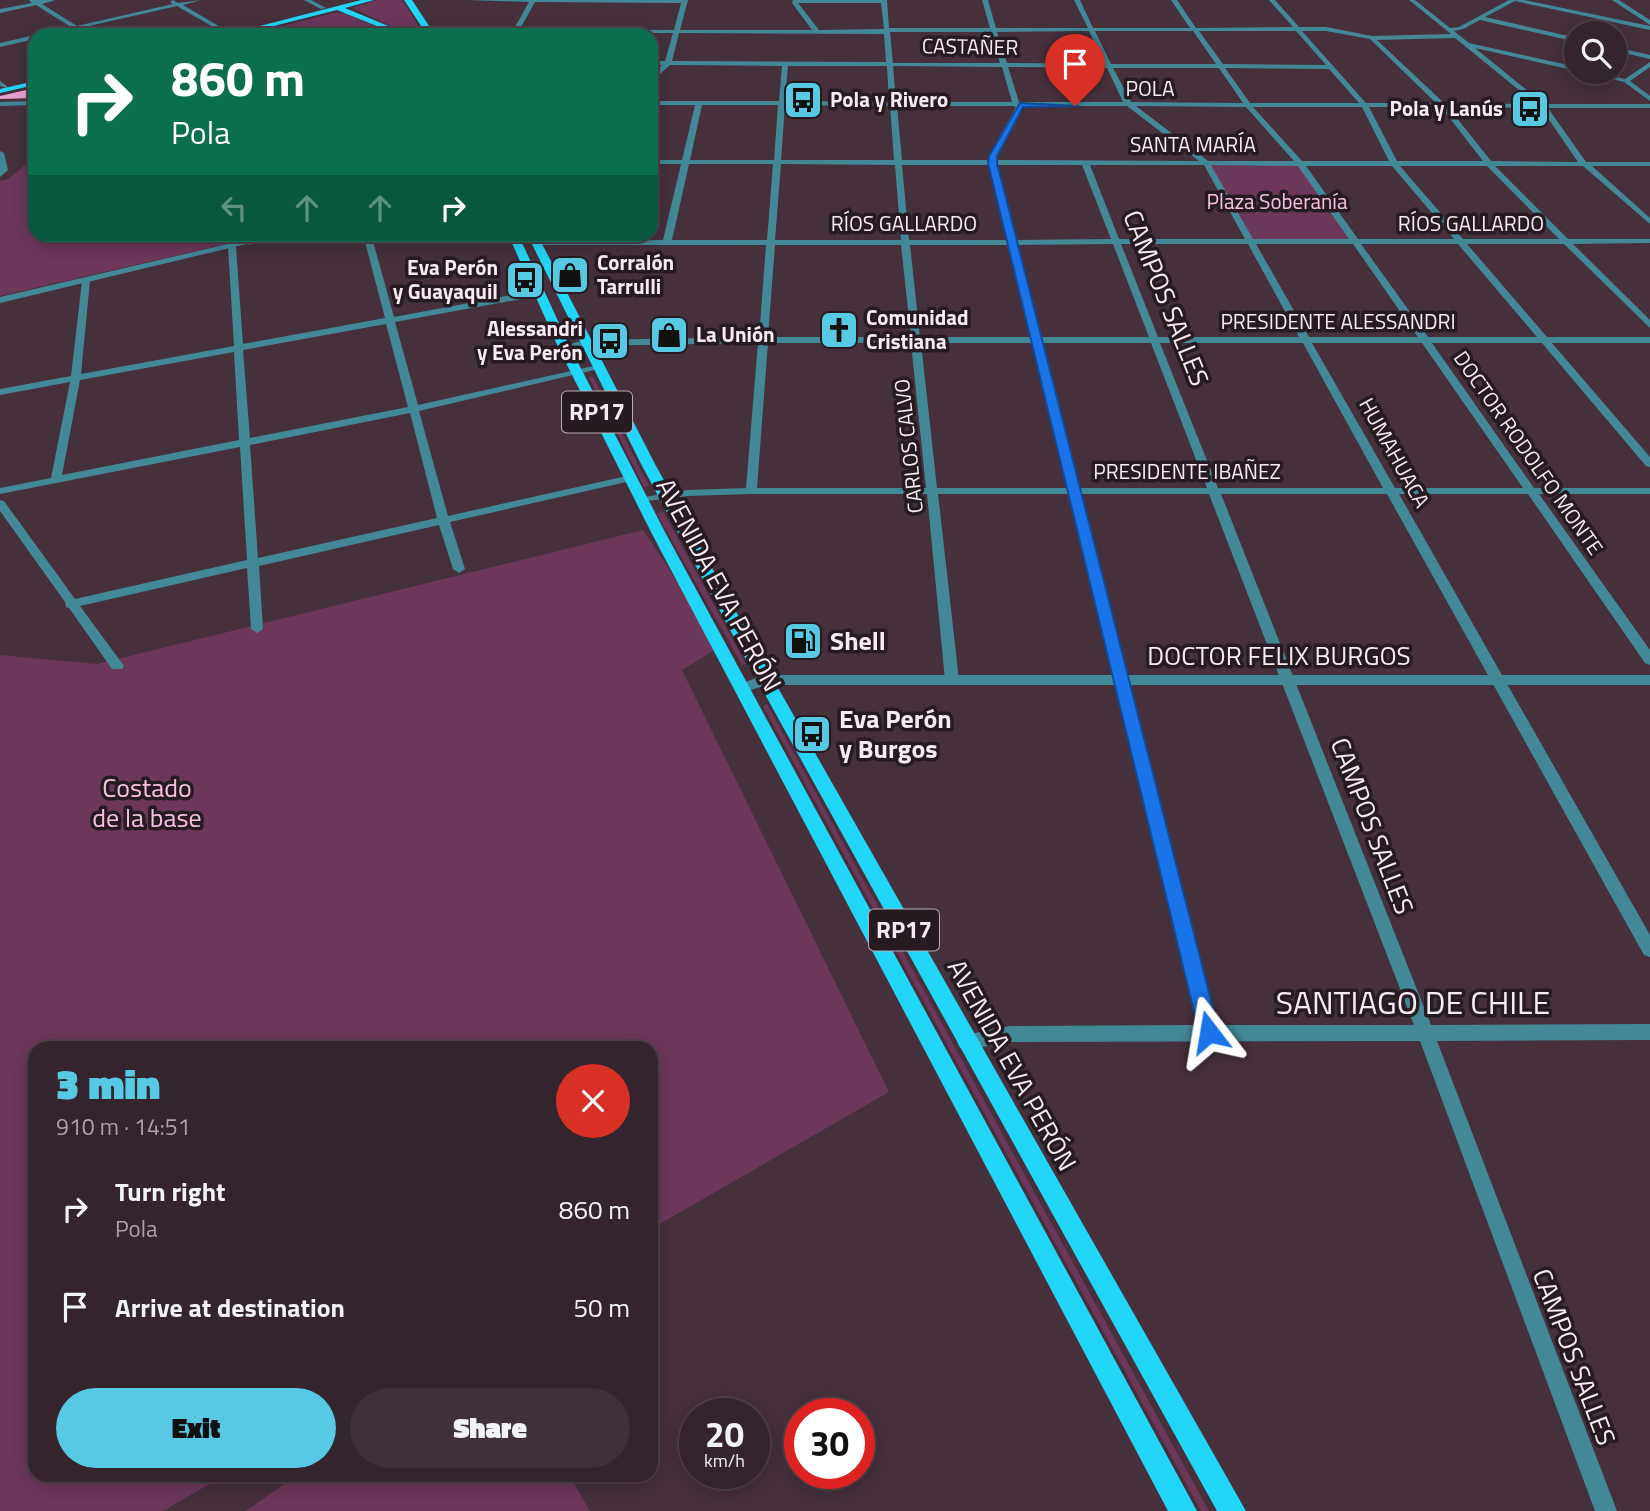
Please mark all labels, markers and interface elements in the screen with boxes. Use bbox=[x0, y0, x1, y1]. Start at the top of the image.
map controls bbox=[1564, 21, 1627, 84]
button: search bbox=[1564, 21, 1627, 84]
street label: CASTAÑER bbox=[921, 29, 1019, 63]
pin bbox=[1045, 34, 1105, 106]
text: 860 m bbox=[171, 40, 305, 115]
icon: arrive bbox=[1056, 45, 1094, 83]
icon: right bbox=[56, 56, 147, 147]
street label: POLA bbox=[1126, 72, 1175, 104]
bus stop icon: Pola y Rivero bbox=[782, 79, 824, 121]
place label: Pola y Rivero bbox=[830, 83, 948, 115]
bus stop icon: Pola y Lanús bbox=[1509, 88, 1551, 130]
place label: Pola y Lanús bbox=[1390, 92, 1503, 124]
text: Pola bbox=[171, 108, 230, 156]
street label: SANTA MARÍA bbox=[1130, 128, 1256, 160]
park label: Plaza Soberanía bbox=[1207, 185, 1348, 217]
icon: left bbox=[215, 189, 253, 227]
icon: ahead bbox=[288, 189, 326, 227]
icon: ahead bbox=[361, 189, 399, 227]
icon: right bbox=[434, 189, 472, 227]
street label: CAMPOS SALLES bbox=[1113, 204, 1219, 392]
street label: RÍOS GALLARDO bbox=[831, 207, 977, 239]
street label: RÍOS GALLARDO bbox=[1398, 207, 1544, 239]
place label: Corralón Tarrulli bbox=[597, 246, 674, 302]
place label: Eva Perón y Guayaquil bbox=[393, 251, 498, 307]
shop icon: Corralón Tarrulli bbox=[549, 254, 591, 296]
bus stop icon: Eva Perón y Guayaquil bbox=[504, 259, 546, 301]
place label: Comunidad Cristiana bbox=[866, 301, 968, 357]
street label: PRESIDENTE ALESSANDRI bbox=[1220, 305, 1456, 337]
church icon: Comunidad Cristiana bbox=[818, 309, 860, 351]
place label: Alessandri y Eva Perón bbox=[477, 312, 583, 368]
shop icon: La Unión bbox=[648, 314, 690, 356]
place label: La Unión bbox=[696, 318, 775, 350]
bus stop icon: Alessandri y Eva Perón bbox=[589, 320, 631, 362]
street label: DOCTOR RODOLFO MONTE bbox=[1446, 344, 1612, 561]
street label: CARLOS CALVO bbox=[885, 377, 931, 515]
road number: RP17 bbox=[562, 391, 632, 432]
street label: HUMAHUACA bbox=[1351, 392, 1439, 514]
street label: PRESIDENTE IBAÑEZ bbox=[1093, 455, 1281, 487]
street label: AVENIDA EVA PERÓN bbox=[647, 471, 792, 698]
fuel station icon: Shell bbox=[782, 620, 824, 662]
place label: Shell bbox=[830, 621, 886, 660]
street label: DOCTOR FELIX BURGOS bbox=[1147, 636, 1411, 675]
place label: Eva Perón y Burgos bbox=[839, 699, 952, 768]
bus stop icon: Eva Perón y Burgos bbox=[791, 713, 833, 755]
street label: CAMPOS SALLES bbox=[1321, 732, 1424, 920]
park label: Costado de la base bbox=[92, 768, 202, 837]
road number: RP17 bbox=[869, 910, 939, 950]
street label: AVENIDA EVA PERÓN bbox=[938, 952, 1087, 1178]
street label: SANTIAGO DE CHILE bbox=[1276, 978, 1550, 1026]
position arrow bbox=[1172, 995, 1246, 1069]
text: 3 min bbox=[56, 1051, 160, 1115]
button: close bbox=[556, 1064, 630, 1138]
text: 910 m · 14:51 bbox=[56, 1109, 191, 1144]
text: Turn right bbox=[115, 1172, 226, 1211]
icon: right bbox=[56, 1190, 94, 1228]
text: 860 m bbox=[559, 1190, 630, 1229]
text: Pola bbox=[115, 1211, 158, 1246]
street label: CAMPOS SALLES bbox=[1523, 1263, 1626, 1451]
icon: arrive bbox=[56, 1288, 94, 1326]
text: Arrive at destination bbox=[115, 1288, 345, 1327]
text: 50 m bbox=[573, 1288, 630, 1327]
button: Exit bbox=[56, 1388, 336, 1468]
button: Share bbox=[350, 1388, 630, 1468]
speed limit sign: 30 bbox=[784, 1398, 875, 1489]
text: 20 bbox=[705, 1407, 744, 1461]
text: km/h bbox=[704, 1447, 745, 1474]

